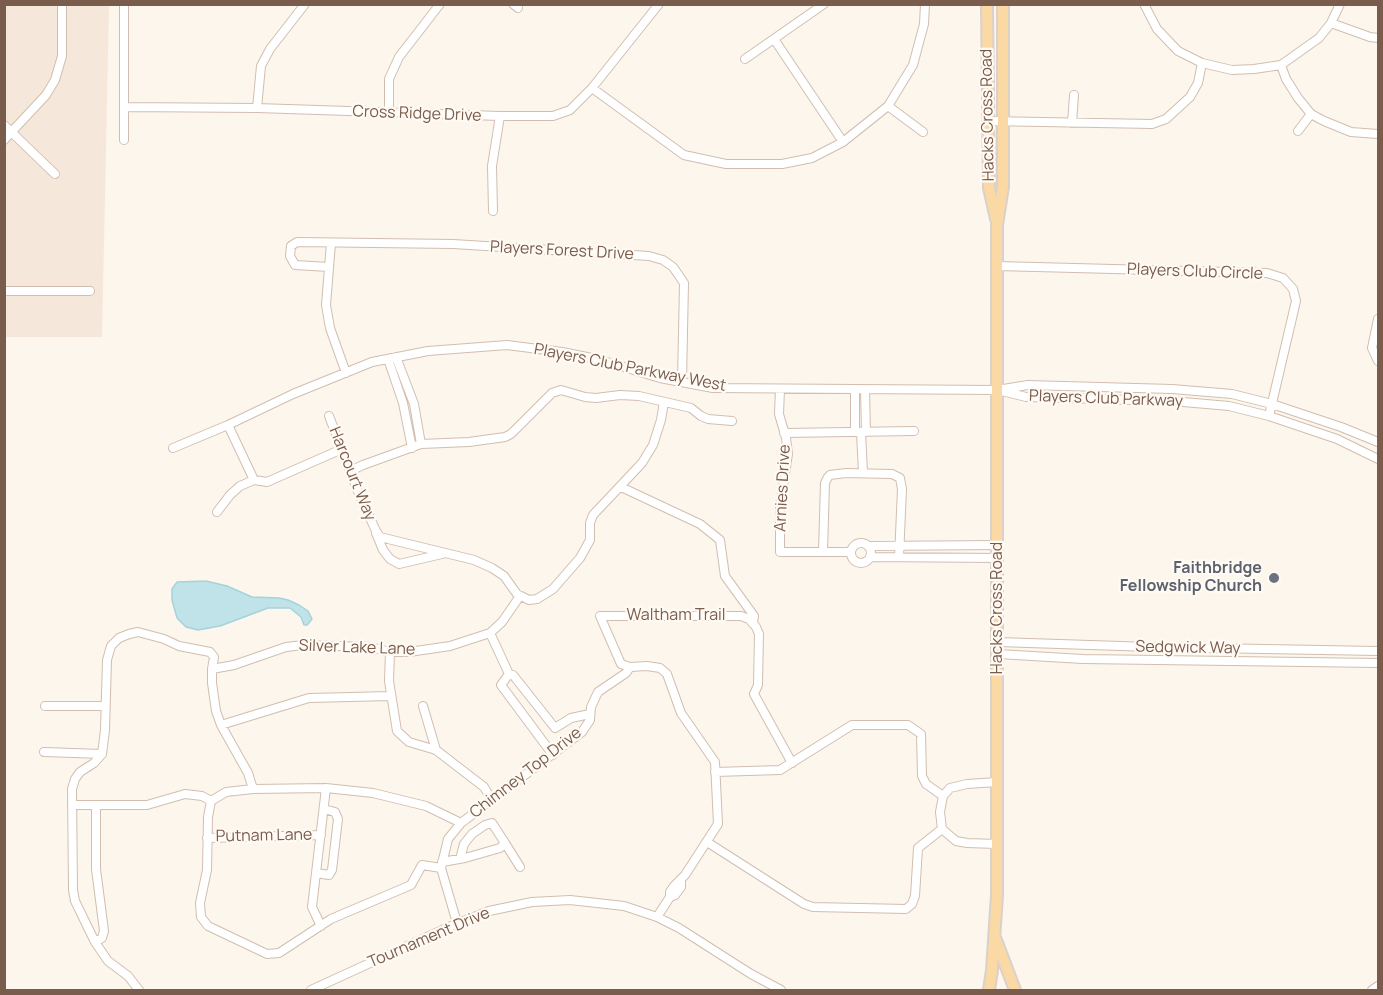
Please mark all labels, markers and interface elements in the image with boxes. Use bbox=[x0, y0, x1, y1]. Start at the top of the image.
street label: Hacks Cross Road bbox=[977, 49, 999, 181]
street label: Cross Ridge Drive bbox=[352, 102, 482, 126]
street label: Players Forest Drive bbox=[490, 238, 634, 264]
street label: Players Club Circle bbox=[1127, 260, 1263, 284]
street label: Players Club Parkway West bbox=[532, 340, 728, 396]
street label: Players Club Parkway bbox=[1029, 387, 1183, 411]
street label: Harcourt Way bbox=[324, 424, 380, 524]
street label: Arnies Drive bbox=[771, 444, 795, 532]
street label: Hacks Cross Road bbox=[988, 542, 1008, 674]
place label: Faithbridge Fellowship Church bbox=[1120, 559, 1262, 597]
marker: Faithbridge Fellowship Church bbox=[1267, 571, 1281, 585]
street label: Waltham Trail bbox=[627, 606, 725, 626]
street label: Silver Lake Lane bbox=[298, 636, 416, 660]
street label: Sedgwick Way bbox=[1135, 637, 1241, 659]
street label: Chimney Top Drive bbox=[466, 723, 586, 823]
street label: Putnam Lane bbox=[216, 826, 312, 846]
street label: Tournament Drive bbox=[365, 904, 493, 972]

